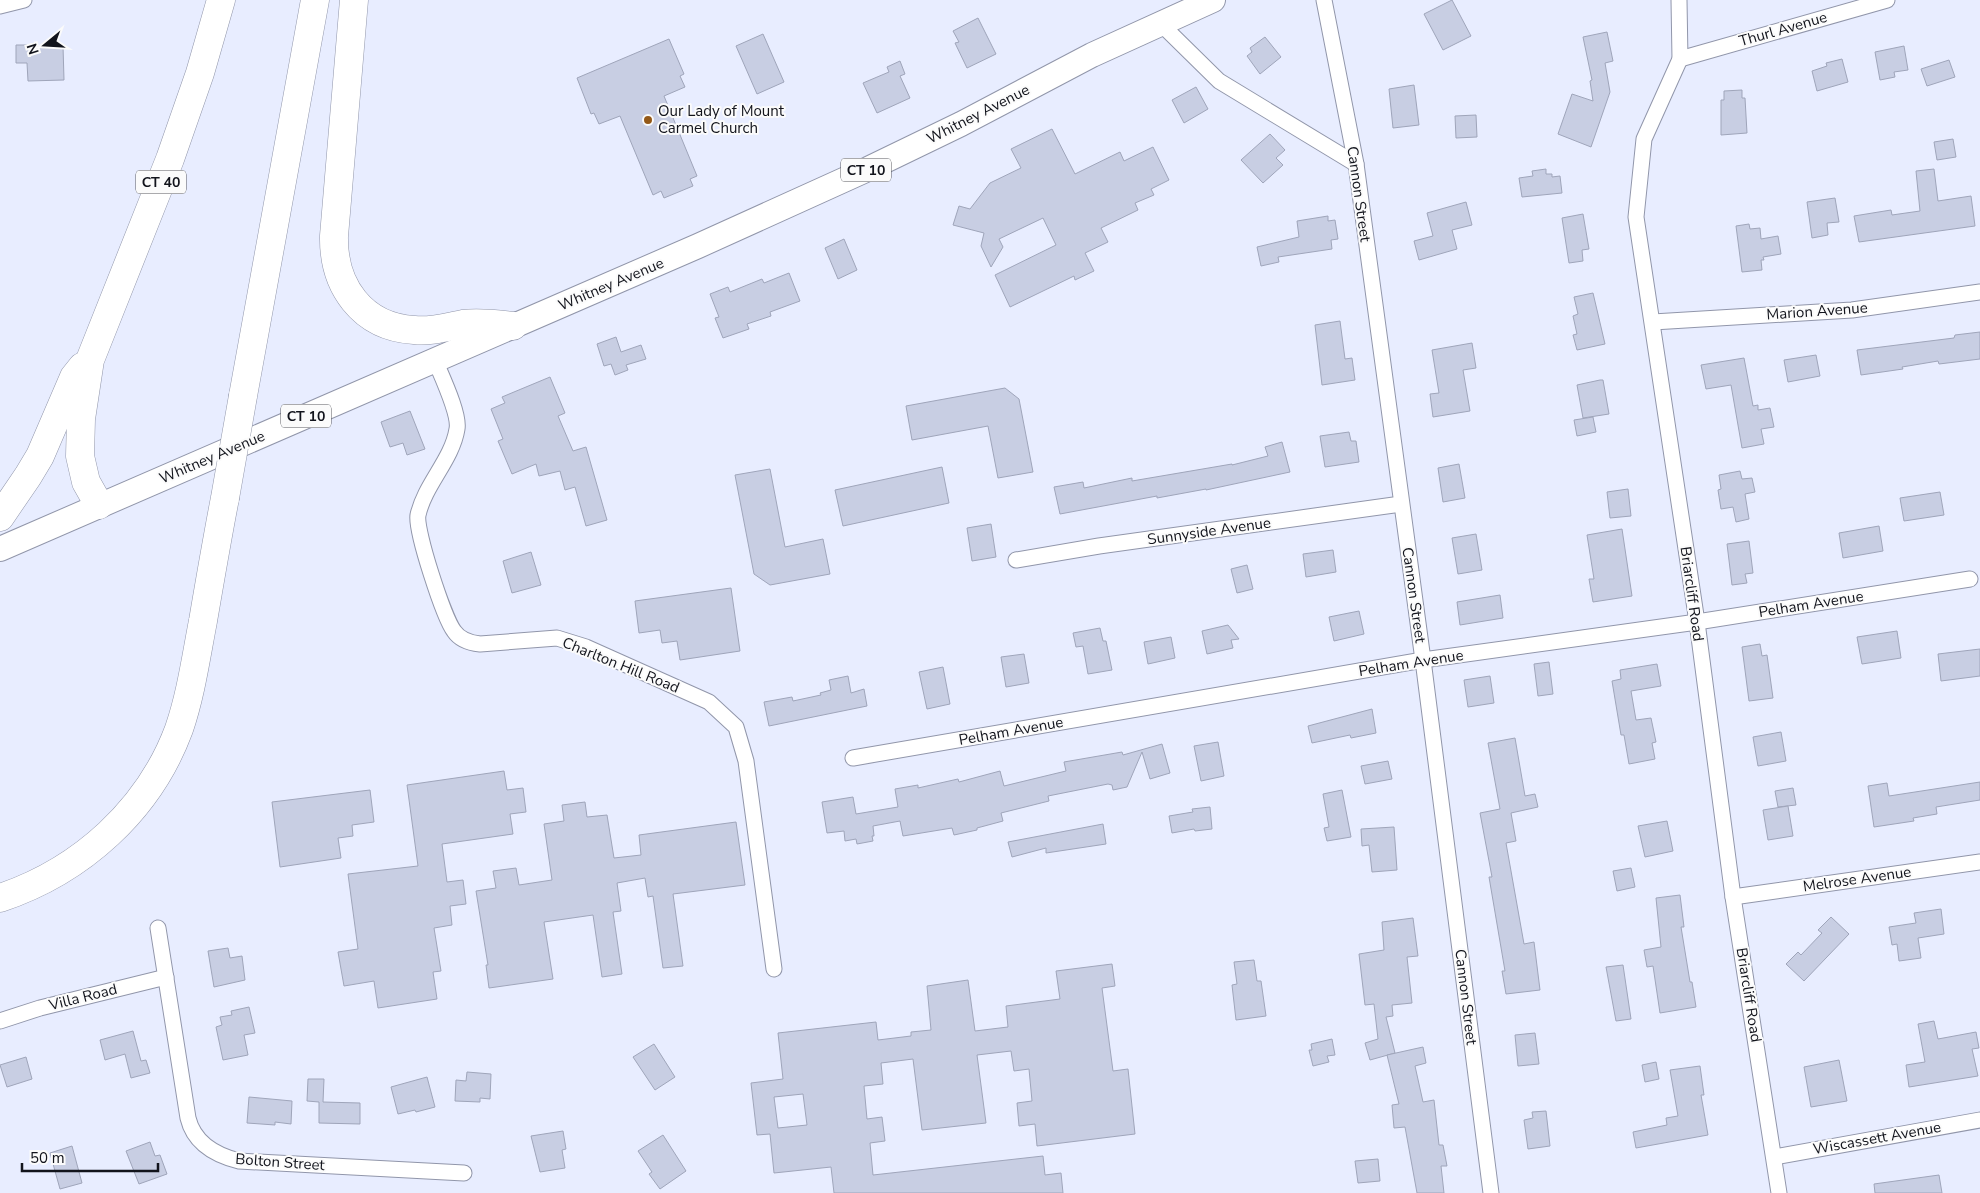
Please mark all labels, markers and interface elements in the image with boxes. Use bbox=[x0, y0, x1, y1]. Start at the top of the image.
street label: Thurl Avenue bbox=[1737, 7, 1829, 51]
north arrow bbox=[20, 20, 70, 70]
text: N bbox=[22, 41, 44, 57]
street label: Whitney Avenue bbox=[923, 79, 1033, 149]
place label: Our Lady of Mount Carmel Church bbox=[658, 101, 785, 138]
marker: Our Lady of Mount Carmel Church bbox=[642, 114, 654, 126]
street label: Cannon Street bbox=[1342, 145, 1376, 244]
road number: CT 10 bbox=[841, 158, 891, 182]
road number: CT 40 bbox=[136, 170, 186, 193]
street label: Whitney Avenue bbox=[555, 253, 667, 315]
street label: Marion Avenue bbox=[1766, 297, 1868, 325]
road number: CT 10 bbox=[281, 404, 331, 428]
street label: Whitney Avenue bbox=[156, 426, 268, 488]
street label: Sunnyside Avenue bbox=[1146, 512, 1272, 550]
street label: Briarcliff Road bbox=[1675, 545, 1709, 643]
street label: Cannon Street bbox=[1397, 546, 1431, 645]
street label: Pelham Avenue bbox=[1757, 586, 1865, 622]
street label: Charlton Hill Road bbox=[559, 632, 683, 698]
street label: Pelham Avenue bbox=[1357, 645, 1465, 681]
street label: Pelham Avenue bbox=[957, 712, 1065, 750]
street label: Melrose Avenue bbox=[1802, 862, 1912, 896]
street label: Briarcliff Road bbox=[1732, 946, 1766, 1044]
street label: Cannon Street bbox=[1450, 948, 1482, 1047]
street label: Villa Road bbox=[46, 979, 119, 1015]
street label: Wiscassett Avenue bbox=[1811, 1117, 1943, 1159]
scale bar bbox=[22, 1140, 159, 1172]
text: 50 m bbox=[30, 1148, 65, 1168]
street label: Bolton Street bbox=[235, 1149, 326, 1175]

